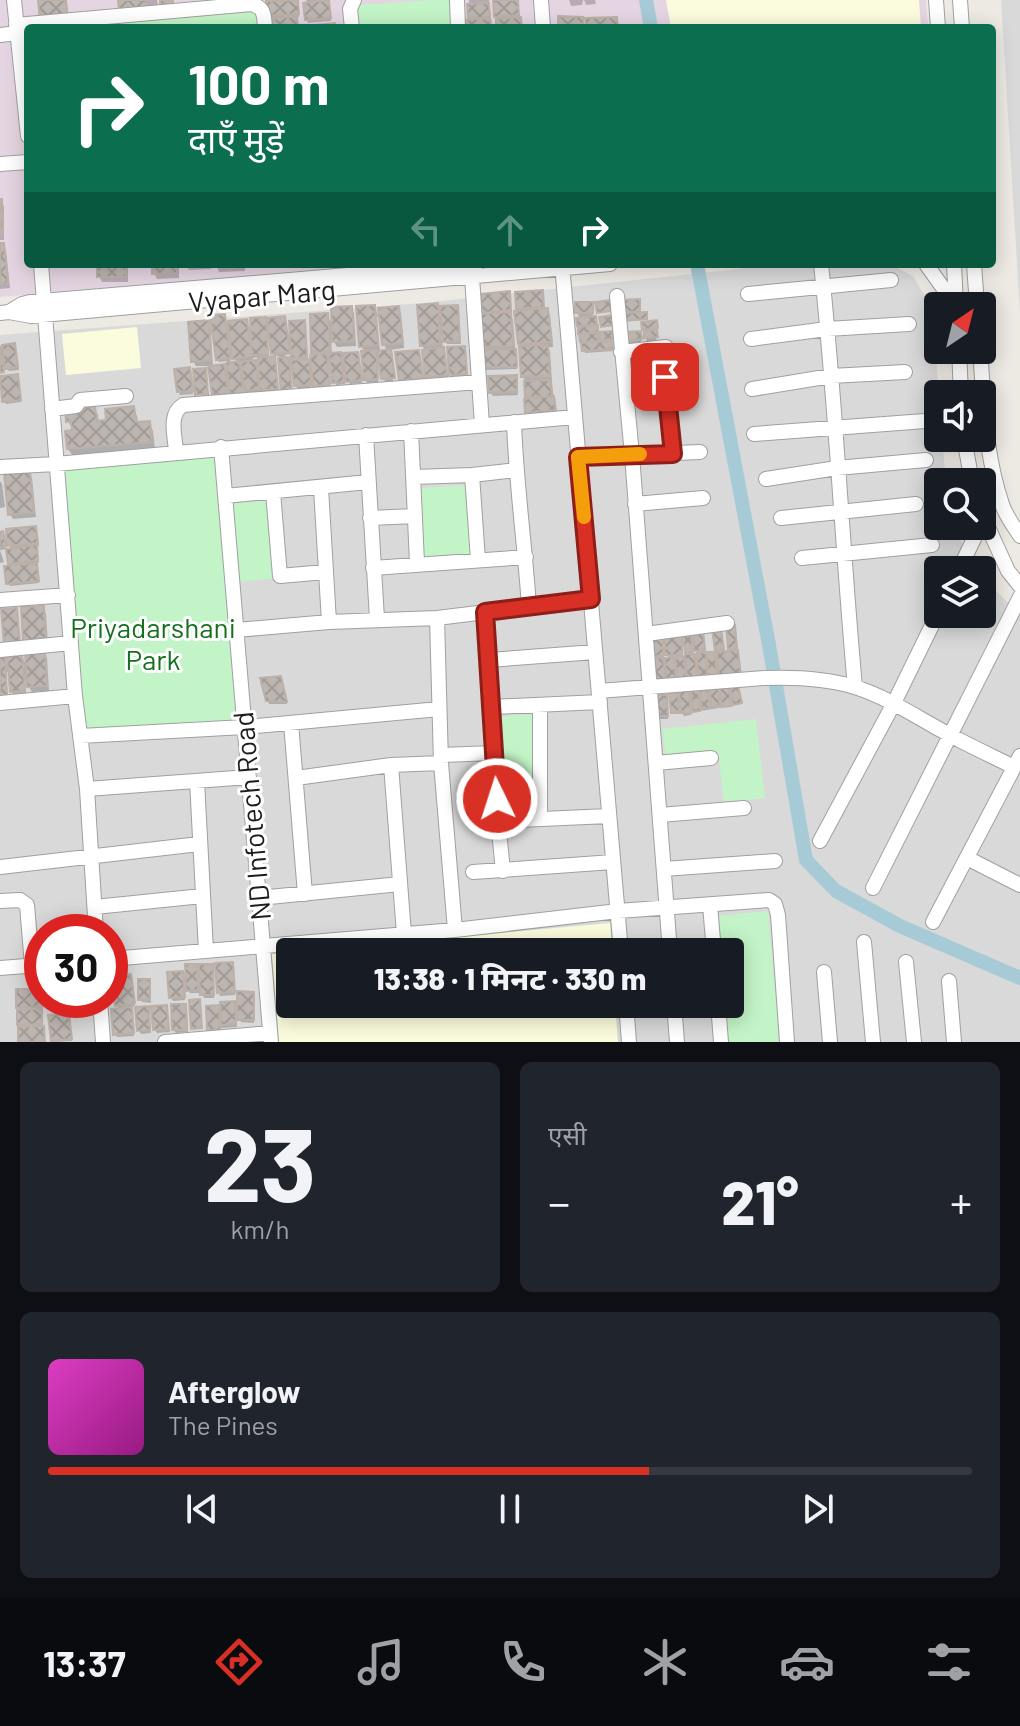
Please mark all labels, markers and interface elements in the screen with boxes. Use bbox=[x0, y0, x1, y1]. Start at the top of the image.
text: 100 m bbox=[188, 49, 330, 116]
icon: right bbox=[56, 56, 160, 160]
text: दाएँ मुड़ें bbox=[188, 117, 284, 160]
icon: left bbox=[404, 208, 448, 252]
icon: ahead bbox=[488, 208, 532, 252]
icon: right bbox=[572, 208, 616, 252]
street label: Vyapar Marg bbox=[187, 272, 337, 318]
north arrow bbox=[924, 292, 996, 364]
map controls bbox=[924, 292, 996, 628]
pin bbox=[631, 343, 699, 411]
icon: arrive bbox=[643, 355, 687, 399]
button: sound bbox=[924, 380, 996, 452]
button: search bbox=[924, 468, 996, 540]
button: layers bbox=[924, 556, 996, 628]
park label: Priyadarshani Park bbox=[70, 610, 236, 676]
street label: ND Infotech Road bbox=[225, 710, 277, 922]
position arrow bbox=[455, 757, 539, 841]
speed limit sign: 30 bbox=[24, 914, 128, 1018]
text: 13:38 · 1 मिनट · 330 m bbox=[374, 960, 646, 996]
text: 23 bbox=[204, 1098, 316, 1223]
text: एसी bbox=[548, 1119, 587, 1150]
text: 21° bbox=[721, 1165, 799, 1237]
text: − bbox=[548, 1175, 570, 1228]
text: + bbox=[950, 1175, 972, 1228]
text: km/h bbox=[231, 1213, 289, 1244]
text: Afterglow bbox=[168, 1373, 301, 1409]
text: The Pines bbox=[168, 1409, 278, 1440]
icon: previous bbox=[180, 1487, 224, 1531]
icon: pause bbox=[488, 1487, 532, 1531]
icon: next bbox=[796, 1487, 840, 1531]
icon: directions bbox=[211, 1634, 267, 1690]
icon: music bbox=[353, 1634, 409, 1690]
icon: phone bbox=[495, 1634, 551, 1690]
icon: climate bbox=[637, 1634, 693, 1690]
icon: car bbox=[779, 1634, 835, 1690]
icon: filters bbox=[921, 1634, 977, 1690]
text: 13:37 bbox=[43, 1641, 126, 1684]

